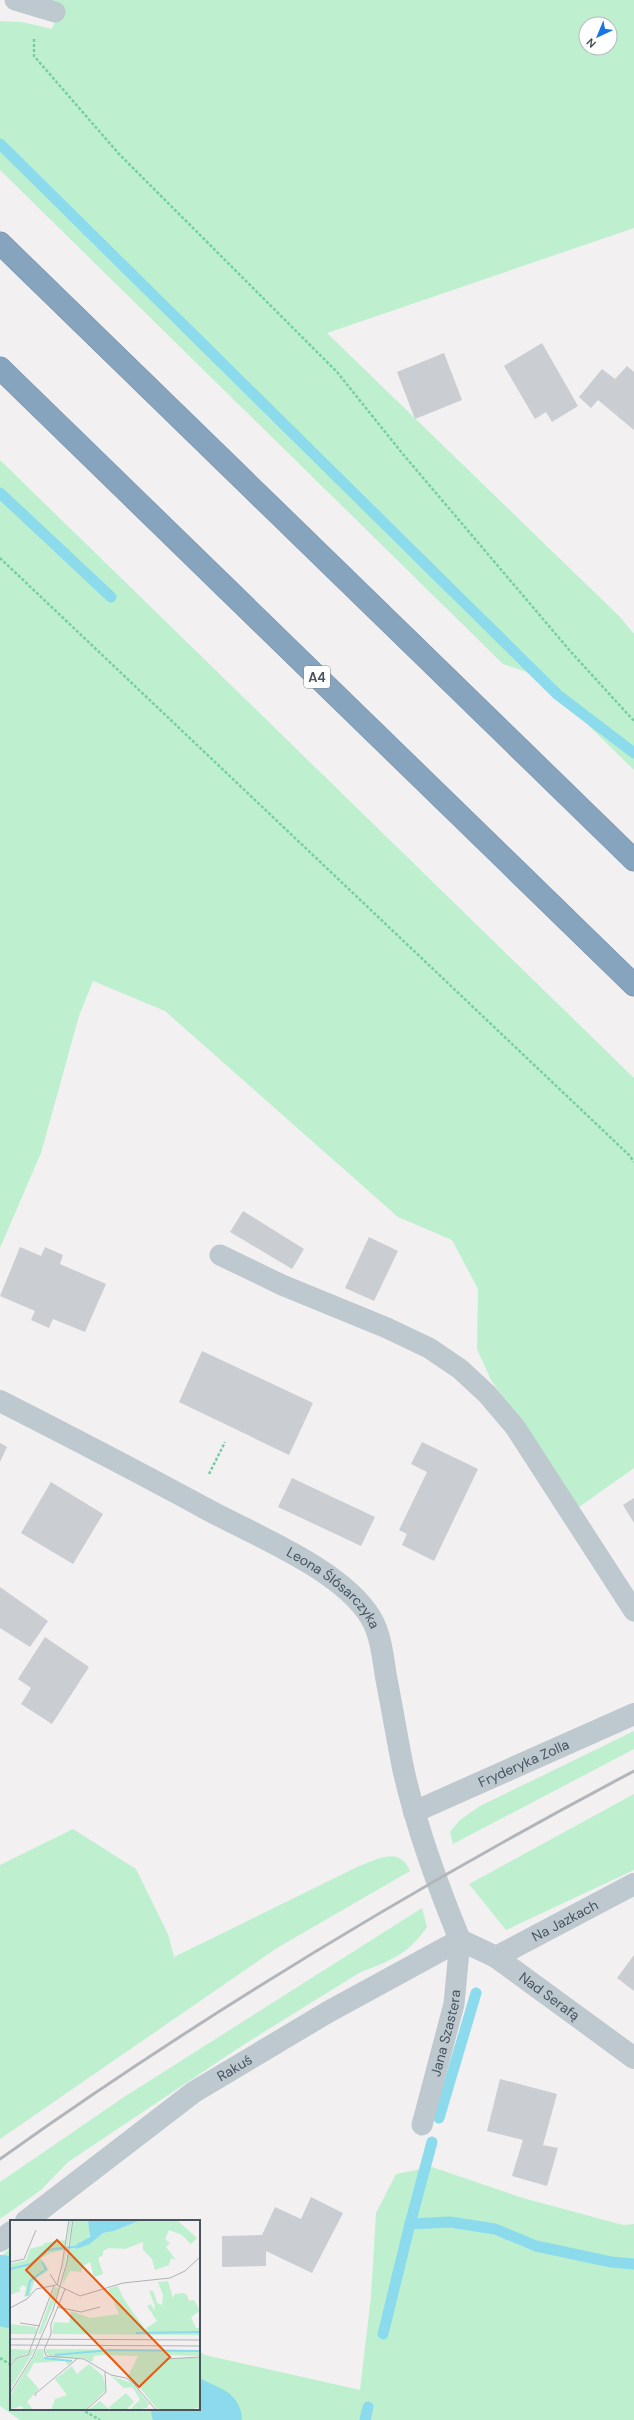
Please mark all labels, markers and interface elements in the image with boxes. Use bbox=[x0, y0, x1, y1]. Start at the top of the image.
north arrow bbox=[578, 16, 618, 56]
text: N bbox=[583, 35, 599, 51]
road number: A4 bbox=[304, 666, 330, 688]
street label: Leona Ślósarczyka bbox=[284, 1543, 384, 1631]
street label: Fryderyka Zolla bbox=[475, 1735, 572, 1791]
street label: Na Jazkach bbox=[529, 1896, 601, 1946]
street label: Nad Serafą bbox=[516, 1968, 583, 2024]
street label: Jana Szastera bbox=[426, 1989, 464, 2078]
street label: Rakuś bbox=[214, 2050, 255, 2085]
inset map bbox=[10, 2220, 200, 2410]

